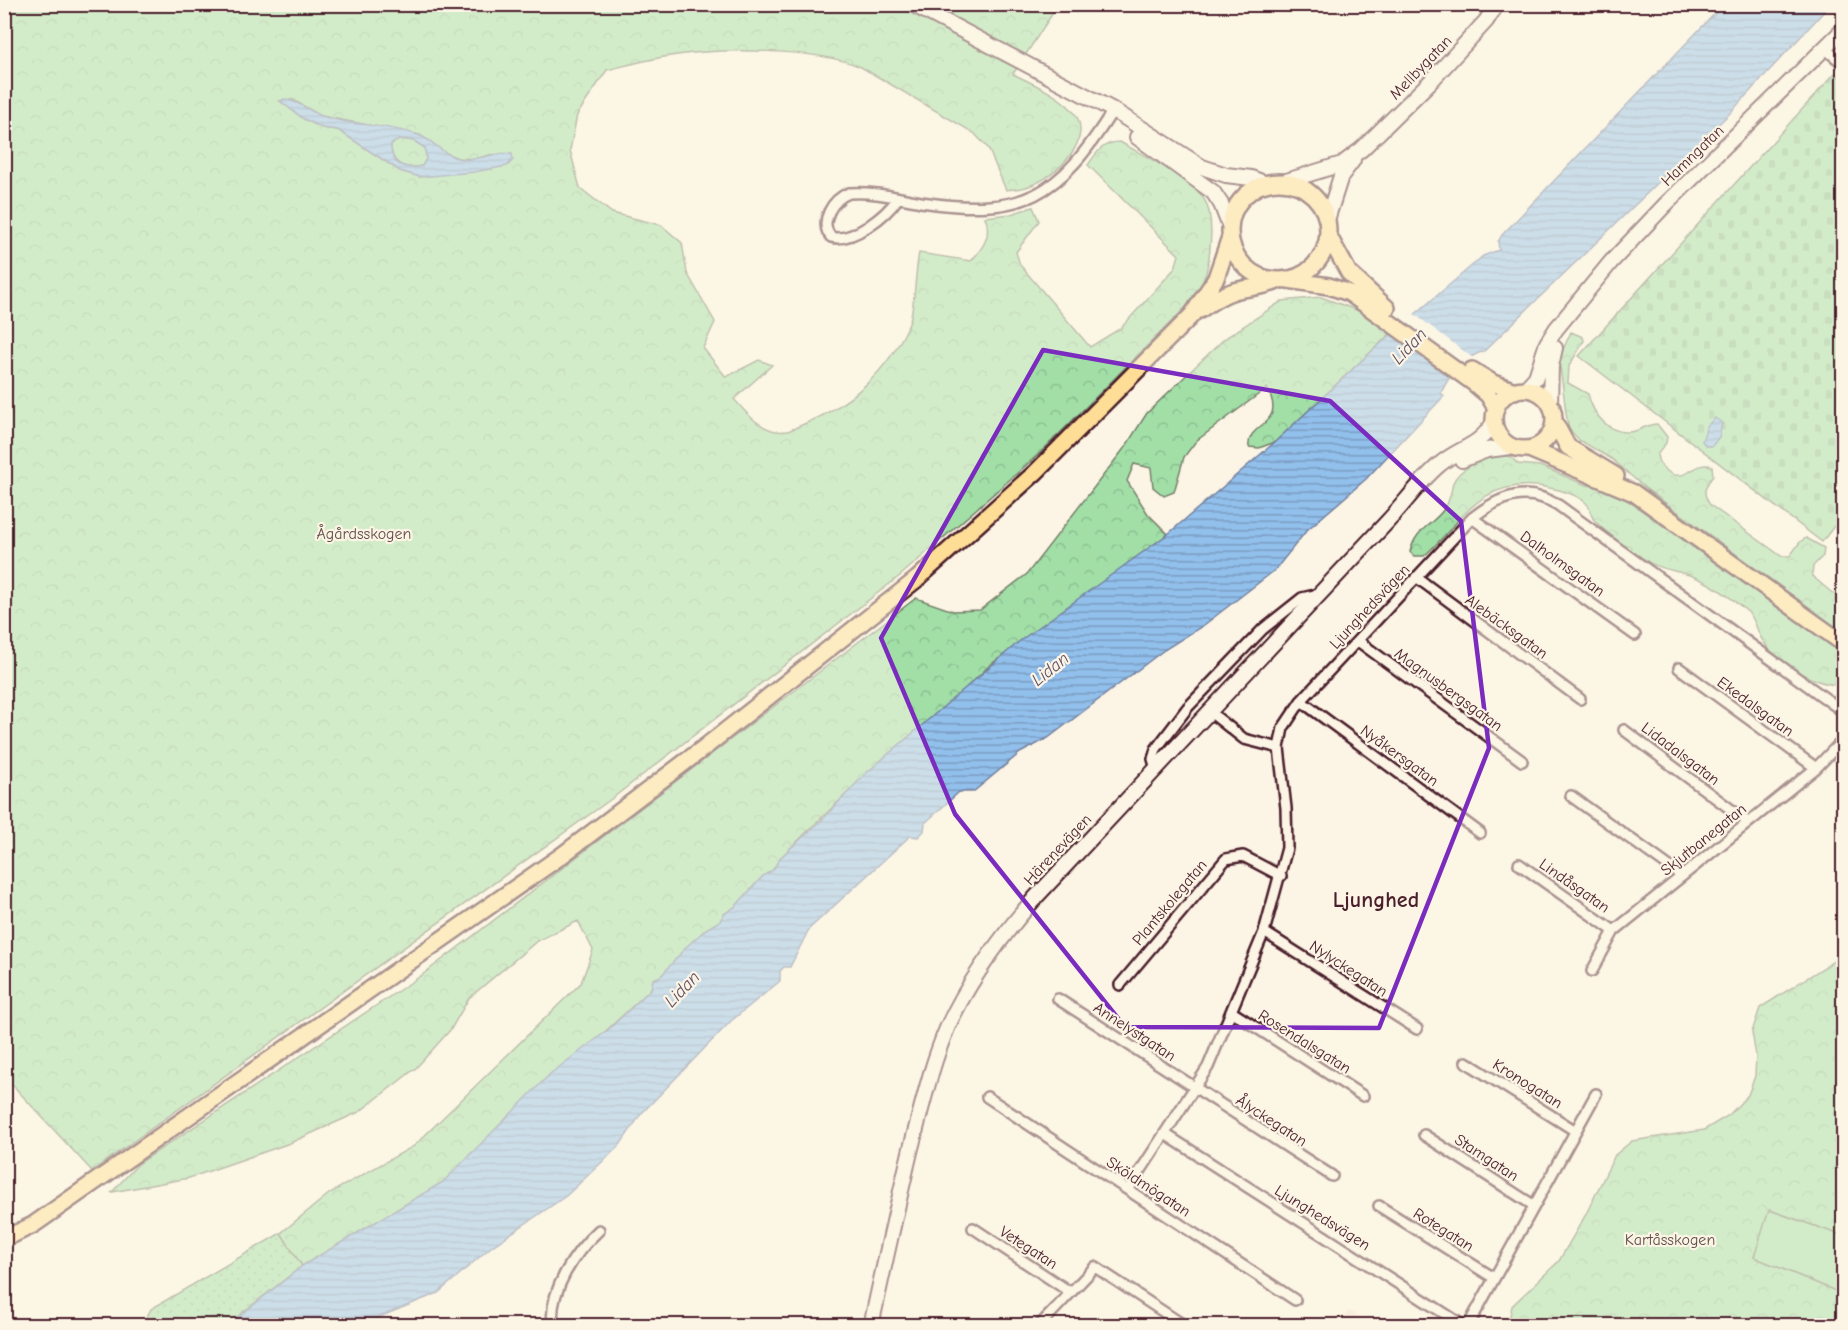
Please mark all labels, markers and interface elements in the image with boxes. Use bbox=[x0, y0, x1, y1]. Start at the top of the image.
street label: Mellbygatan bbox=[1386, 32, 1456, 103]
street label: Hamngatan bbox=[1658, 122, 1728, 190]
water label: Lidan bbox=[1387, 324, 1431, 369]
park label: Ågårdsskogen bbox=[317, 524, 411, 543]
street label: Dalholmsgatan bbox=[1517, 527, 1608, 601]
street label: Ljunghedsvägen bbox=[1326, 561, 1413, 653]
street label: Alebäcksgatan bbox=[1462, 591, 1551, 663]
street label: Magnusbergsgatan bbox=[1391, 645, 1506, 735]
water label: Lidan bbox=[1027, 648, 1073, 691]
street label: Ekedalsgatan bbox=[1714, 673, 1797, 741]
street label: Lidadalsgatan bbox=[1638, 719, 1723, 789]
street label: Nyåkersgatan bbox=[1357, 721, 1442, 790]
street label: Skjutbanegatan bbox=[1657, 800, 1750, 880]
street label: Härenevägen bbox=[1020, 810, 1095, 889]
street label: Lindåsgatan bbox=[1536, 855, 1613, 917]
street label: Plantskolegatan bbox=[1129, 856, 1211, 949]
district label: Ljunghed bbox=[1333, 887, 1419, 913]
street label: Nylyckegatan bbox=[1306, 937, 1391, 1001]
water label: Lidan bbox=[660, 967, 704, 1012]
street label: Annelystgatan bbox=[1090, 999, 1179, 1065]
street label: Rosendalsgatan bbox=[1255, 1006, 1354, 1078]
street label: Kronogatan bbox=[1489, 1055, 1566, 1112]
street label: Ålyckegatan bbox=[1233, 1090, 1311, 1150]
street label: Stamgatan bbox=[1451, 1131, 1522, 1185]
street label: Sköldmögatan bbox=[1103, 1153, 1194, 1221]
street label: Ljunghedsvägen bbox=[1271, 1181, 1373, 1254]
street label: Rotegatan bbox=[1410, 1204, 1477, 1255]
street label: Vetegatan bbox=[996, 1222, 1061, 1273]
park label: Kartåsskogen bbox=[1625, 1231, 1715, 1249]

